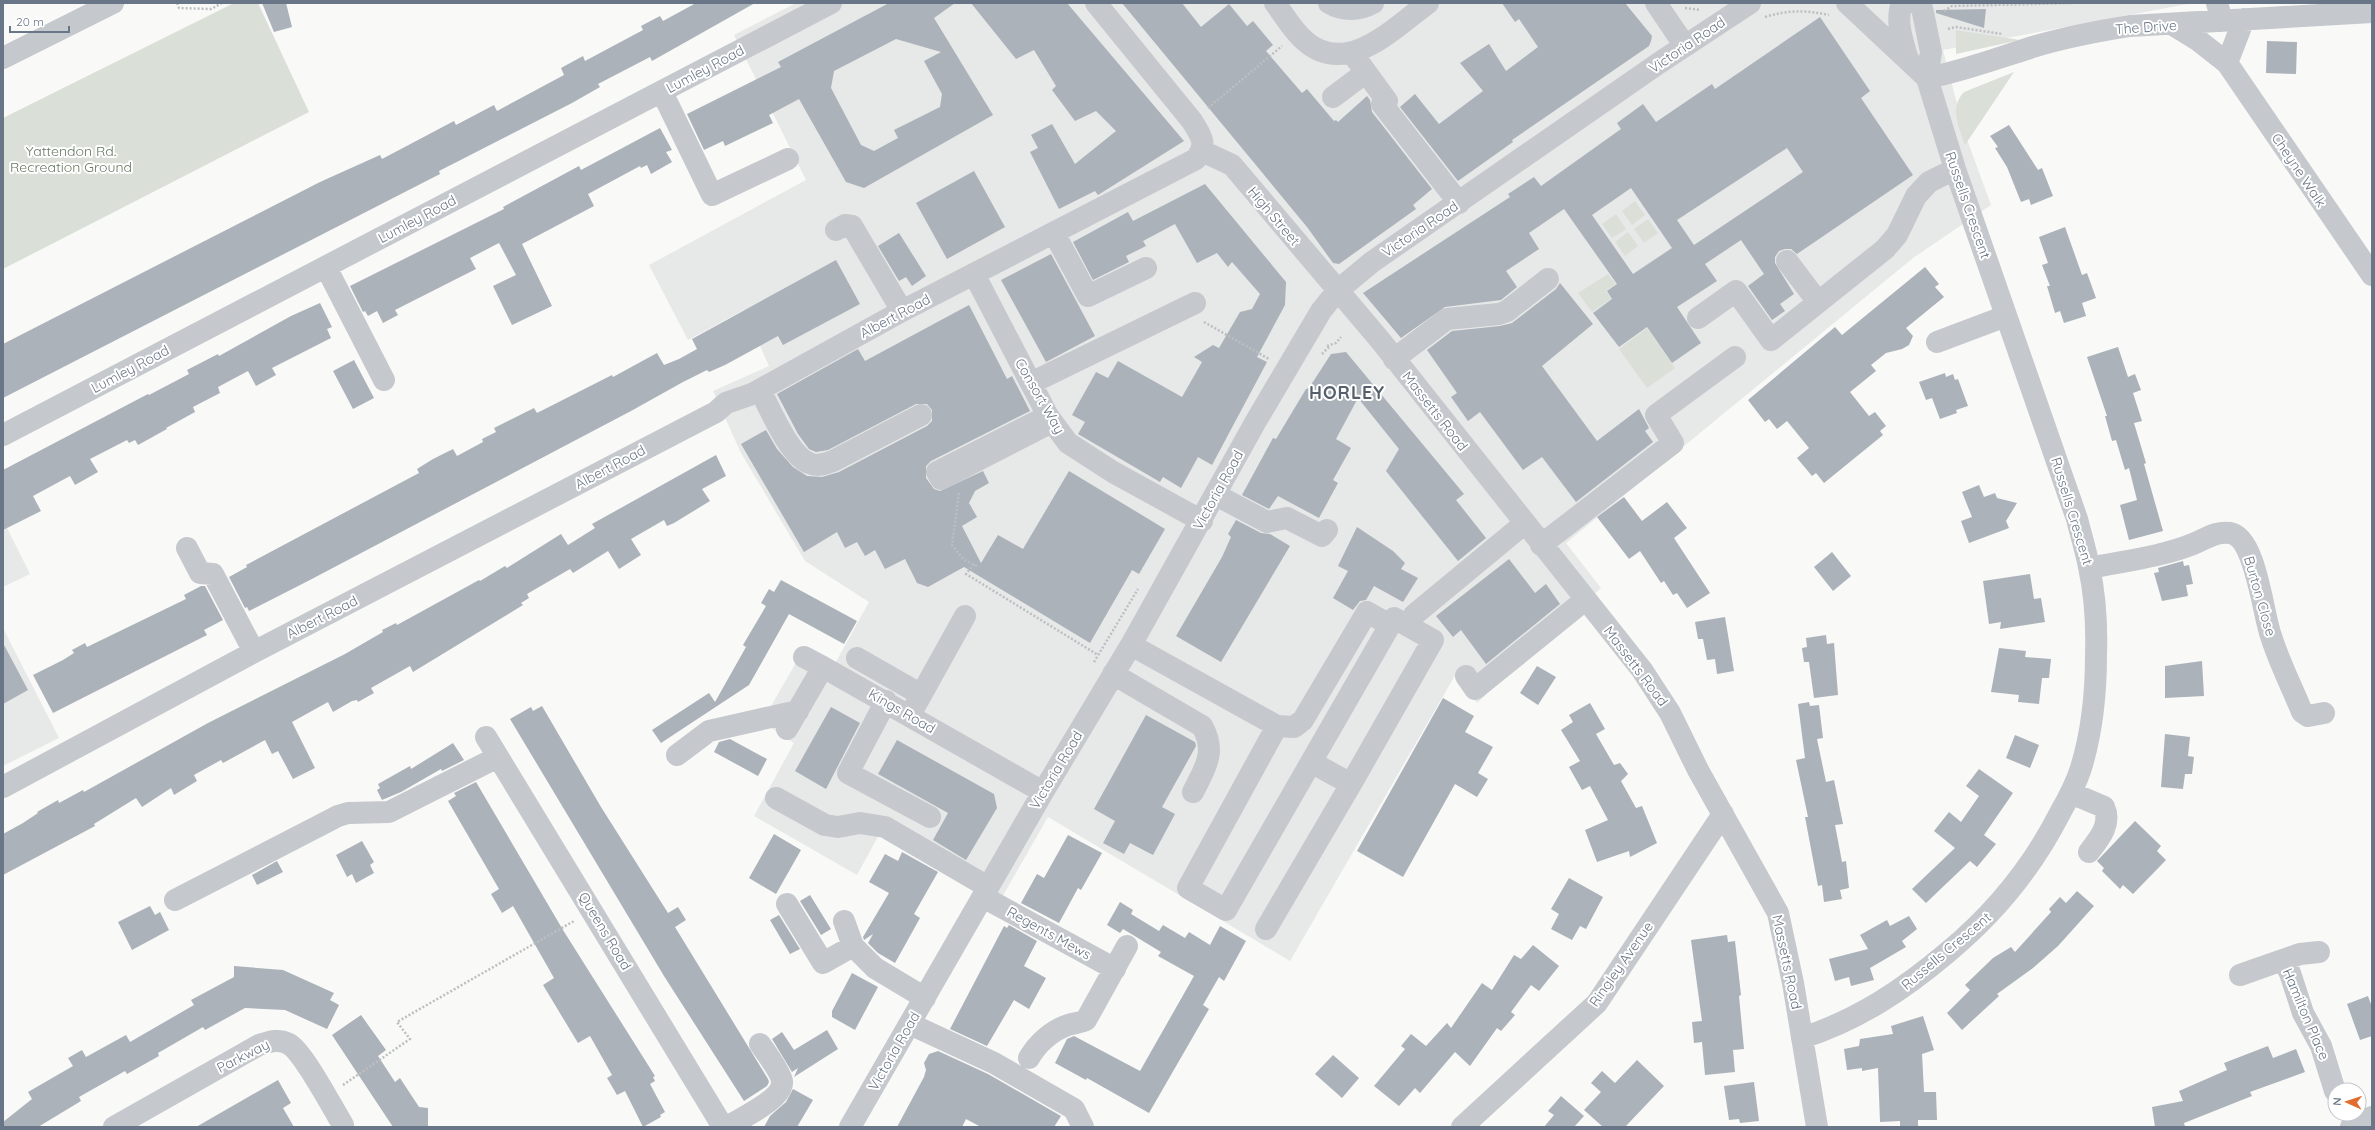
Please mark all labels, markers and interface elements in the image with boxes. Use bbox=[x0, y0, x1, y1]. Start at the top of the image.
scale bar bbox=[10, 8, 69, 34]
street label: Victoria Road bbox=[1645, 13, 1729, 77]
text: 20 m bbox=[16, 14, 44, 29]
street label: The Drive bbox=[2115, 16, 2178, 38]
street label: Lumley Road bbox=[663, 41, 747, 97]
street label: Cheyne Walk bbox=[2268, 130, 2330, 210]
park label: Yattendon Rd. Recreation Ground bbox=[10, 142, 132, 176]
street label: Russells Crescent bbox=[1941, 149, 1995, 261]
street label: High Street bbox=[1244, 183, 1304, 249]
street label: Lumley Road bbox=[375, 191, 459, 247]
street label: Victoria Road bbox=[1378, 197, 1462, 261]
street label: Albert Road bbox=[857, 290, 933, 342]
street label: Lumley Road bbox=[88, 341, 172, 397]
street label: Consort Way bbox=[1011, 355, 1069, 437]
street label: Massetts Road bbox=[1398, 368, 1472, 454]
district label: HORLEY bbox=[1309, 381, 1385, 404]
street label: Albert Road bbox=[572, 441, 648, 493]
street label: Victoria Road bbox=[1189, 447, 1247, 533]
street label: Russells Crescent bbox=[2047, 455, 2097, 567]
street label: Burton Close bbox=[2240, 554, 2280, 638]
street label: Albert Road bbox=[283, 591, 361, 643]
street label: Massetts Road bbox=[1600, 622, 1672, 710]
street label: Kings Road bbox=[865, 685, 939, 737]
street label: Victoria Road bbox=[1026, 728, 1086, 812]
street label: Queens Road bbox=[575, 889, 635, 973]
street label: Regents Mews bbox=[1004, 902, 1094, 964]
street label: Russells Crescent bbox=[1897, 908, 1995, 994]
street label: Massetts Road bbox=[1768, 913, 1806, 1011]
street label: Ringley Avenue bbox=[1585, 918, 1657, 1010]
street label: Hamilton Place bbox=[2279, 965, 2333, 1063]
street label: Victoria Road bbox=[864, 1008, 924, 1094]
street label: Parkway bbox=[214, 1035, 272, 1077]
north arrow bbox=[2327, 1082, 2367, 1122]
text: N bbox=[2330, 1097, 2344, 1106]

